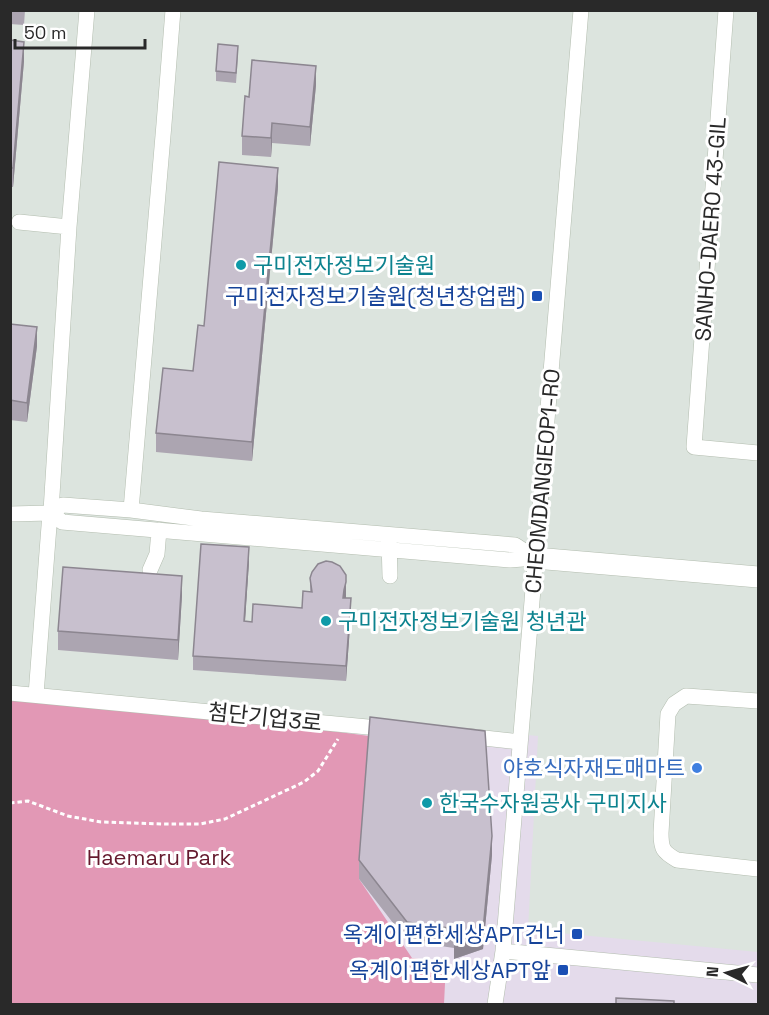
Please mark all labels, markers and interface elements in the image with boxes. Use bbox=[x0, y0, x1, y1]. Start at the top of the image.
scale bar bbox=[15, 12, 146, 50]
text: 50 m bbox=[24, 21, 66, 44]
street label: SANHO-DAERO 43-GIL bbox=[688, 116, 732, 342]
place label: 구미전자정보기술원 bbox=[253, 251, 435, 279]
marker: 구미전자정보기술원 bbox=[234, 258, 248, 272]
place label: 구미전자정보기술원(청년창업랩) bbox=[225, 282, 525, 310]
marker: 구미전자정보기술원(청년창업랩) bbox=[530, 289, 544, 303]
street label: CHEOMDANGIEOP1-RO bbox=[518, 367, 566, 595]
place label: 구미전자정보기술원 청년관 bbox=[338, 607, 587, 635]
marker: 구미전자정보기술원 청년관 bbox=[319, 614, 333, 628]
street label: 첨단기업3로 bbox=[207, 697, 323, 737]
place label: 야호식자재도매마트 bbox=[503, 754, 685, 782]
marker: 야호식자재도매마트 bbox=[690, 761, 704, 775]
place label: 한국수자원공사 구미지사 bbox=[439, 789, 667, 817]
marker: 한국수자원공사 구미지사 bbox=[420, 796, 434, 810]
park label: Haemaru Park bbox=[87, 843, 231, 871]
place label: 옥계이편한세상APT건너 bbox=[343, 920, 565, 948]
marker: 옥계이편한세상APT건너 bbox=[570, 927, 584, 941]
north arrow bbox=[697, 943, 757, 1003]
place label: 옥계이편한세상APT앞 bbox=[349, 956, 551, 984]
marker: 옥계이편한세상APT앞 bbox=[556, 963, 570, 977]
text: N bbox=[702, 965, 723, 978]

